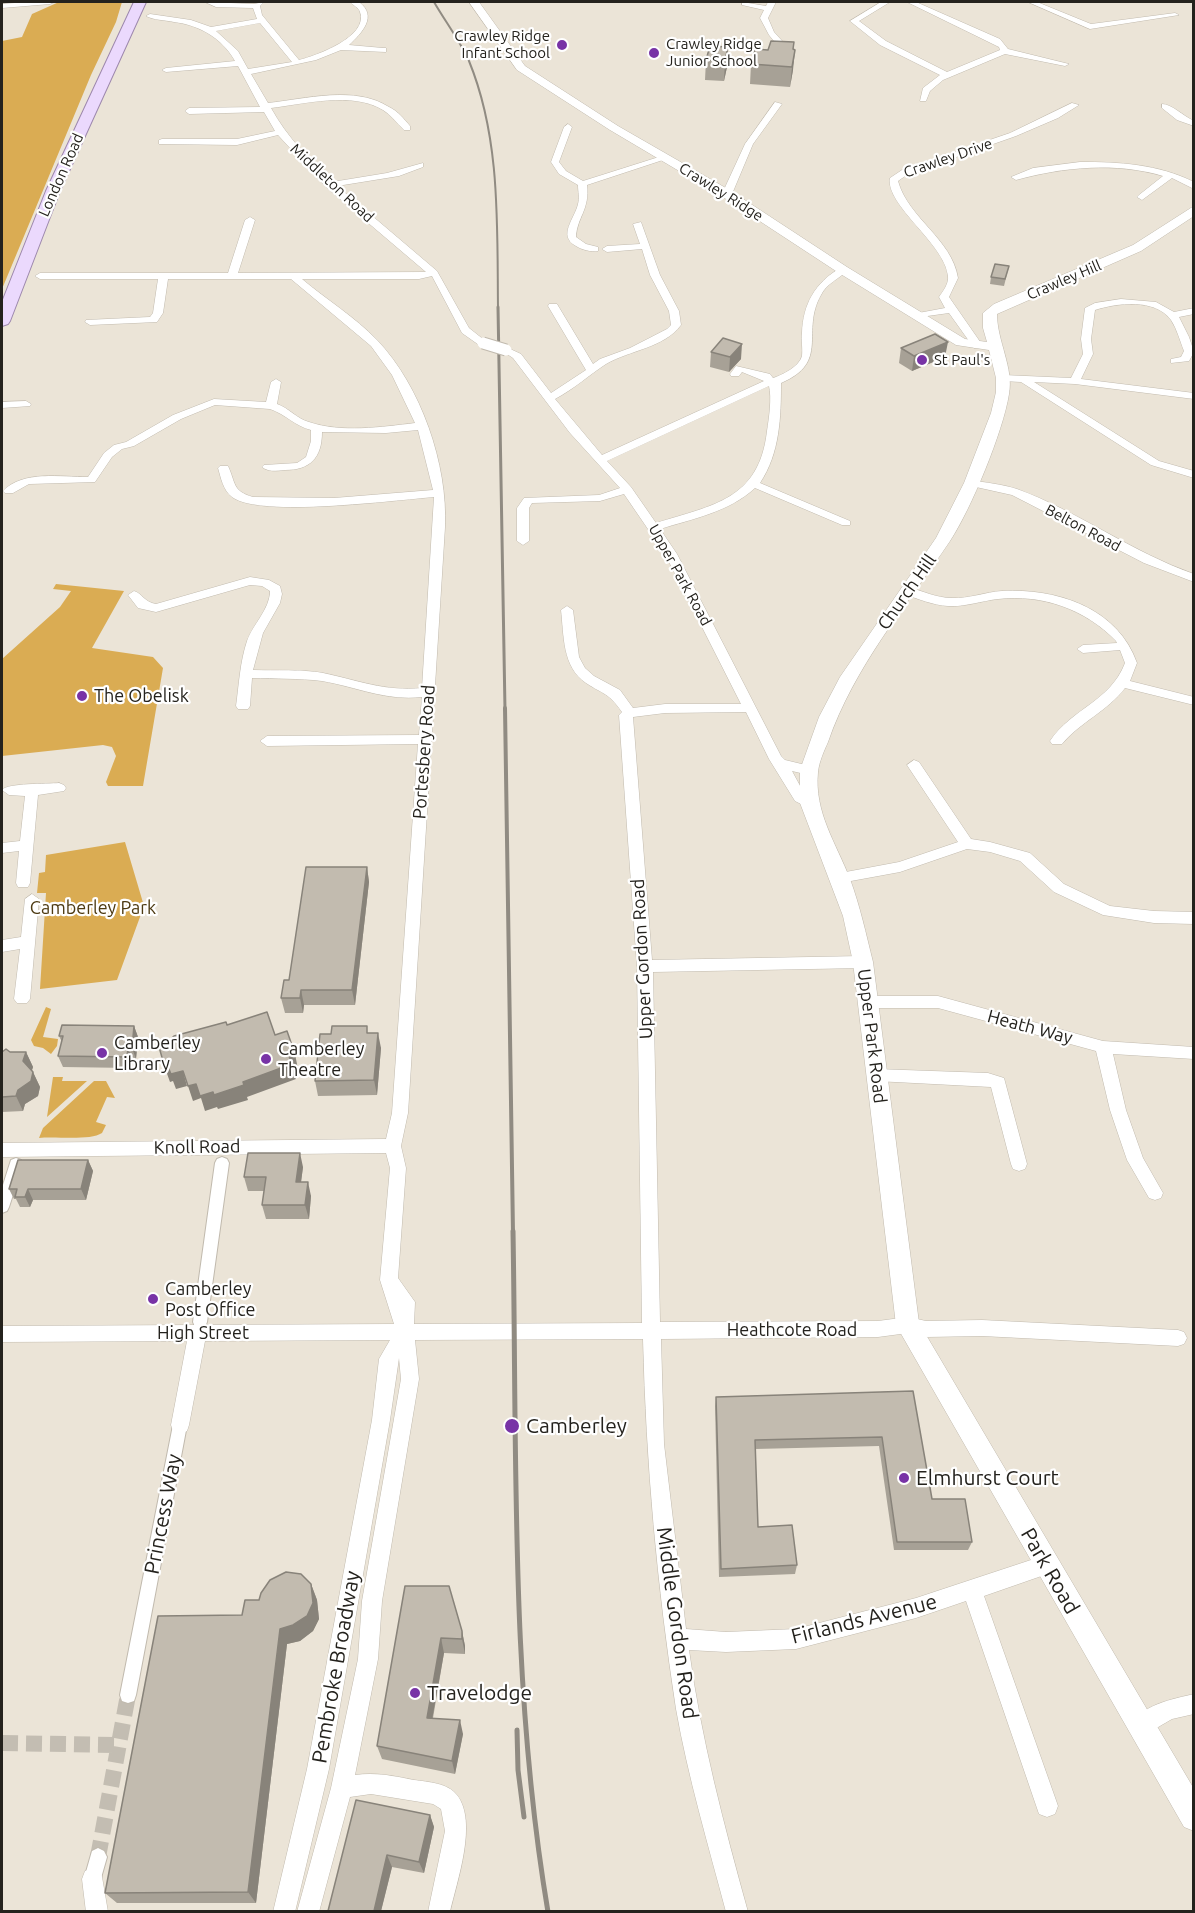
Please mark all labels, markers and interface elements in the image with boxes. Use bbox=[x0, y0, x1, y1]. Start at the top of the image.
place label: Crawley Ridge Infant School bbox=[454, 27, 550, 62]
place label: Crawley Ridge Junior School bbox=[666, 35, 762, 70]
marker: Crawley Ridge Infant School bbox=[555, 38, 569, 52]
marker: Crawley Ridge Junior School bbox=[647, 46, 661, 60]
street label: London Road bbox=[35, 131, 87, 219]
street label: Crawley Drive bbox=[901, 134, 995, 182]
street label: Middleton Road bbox=[286, 140, 378, 226]
street label: Crawley Ridge bbox=[676, 159, 766, 225]
street label: Crawley Hill bbox=[1024, 256, 1104, 304]
place label: St Paul's bbox=[934, 351, 990, 369]
marker: St Paul's bbox=[915, 353, 929, 367]
street label: Belton Road bbox=[1042, 501, 1124, 555]
street label: Upper Park Road bbox=[645, 521, 715, 629]
street label: Church Hill bbox=[873, 550, 941, 634]
street label: Portesbery Road bbox=[409, 684, 439, 820]
place label: The Obelisk bbox=[94, 685, 189, 707]
marker: The Obelisk bbox=[75, 689, 89, 703]
street label: Upper Gordon Road bbox=[627, 878, 657, 1040]
park label: Camberley Park bbox=[30, 897, 156, 919]
street label: Upper Park Road bbox=[853, 967, 891, 1105]
street label: Heath Way bbox=[985, 1005, 1075, 1049]
place label: Camberley Library bbox=[114, 1032, 200, 1074]
place label: Camberley Theatre bbox=[278, 1038, 364, 1080]
marker: Camberley Library bbox=[95, 1046, 109, 1060]
marker: Camberley Theatre bbox=[259, 1052, 273, 1066]
street label: Knoll Road bbox=[153, 1135, 241, 1159]
place label: Camberley Post Office bbox=[165, 1278, 255, 1320]
marker: Camberley Post Office bbox=[146, 1292, 160, 1306]
street label: Heathcote Road bbox=[727, 1319, 857, 1341]
street label: High Street bbox=[157, 1322, 249, 1344]
place label: Camberley bbox=[526, 1413, 627, 1439]
marker: Camberley bbox=[503, 1417, 521, 1435]
street label: Princess Way bbox=[139, 1452, 187, 1576]
place label: Elmhurst Court bbox=[916, 1465, 1059, 1491]
marker: Elmhurst Court bbox=[897, 1471, 911, 1485]
street label: Park Road bbox=[1015, 1524, 1085, 1618]
street label: Middle Gordon Road bbox=[651, 1525, 703, 1721]
street label: Pembroke Broadway bbox=[307, 1569, 365, 1765]
street label: Firlands Avenue bbox=[788, 1589, 940, 1649]
place label: Travelodge bbox=[427, 1680, 532, 1706]
marker: Travelodge bbox=[408, 1686, 422, 1700]

